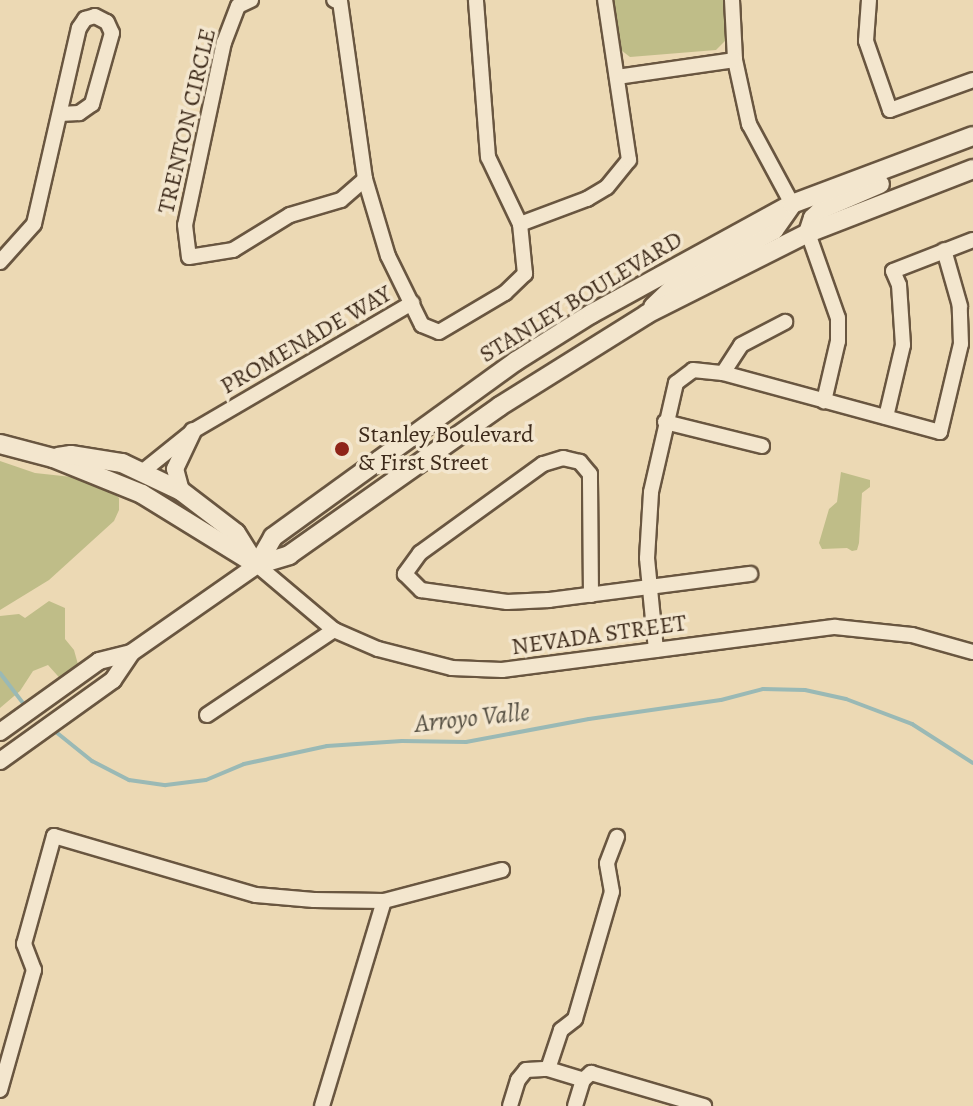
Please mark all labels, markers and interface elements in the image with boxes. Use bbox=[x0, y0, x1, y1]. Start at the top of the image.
street label: TRENTON CIRCLE bbox=[152, 26, 222, 216]
street label: STANLEY BOULEVARD bbox=[474, 225, 688, 369]
street label: PROMENADE WAY bbox=[215, 279, 397, 401]
place label: Stanley Boulevard & First Street bbox=[358, 421, 534, 477]
marker: Stanley Boulevard & First Street bbox=[333, 440, 351, 458]
street label: NEVADA STREET bbox=[510, 608, 688, 662]
water label: Arroyo Valle bbox=[413, 696, 531, 740]

